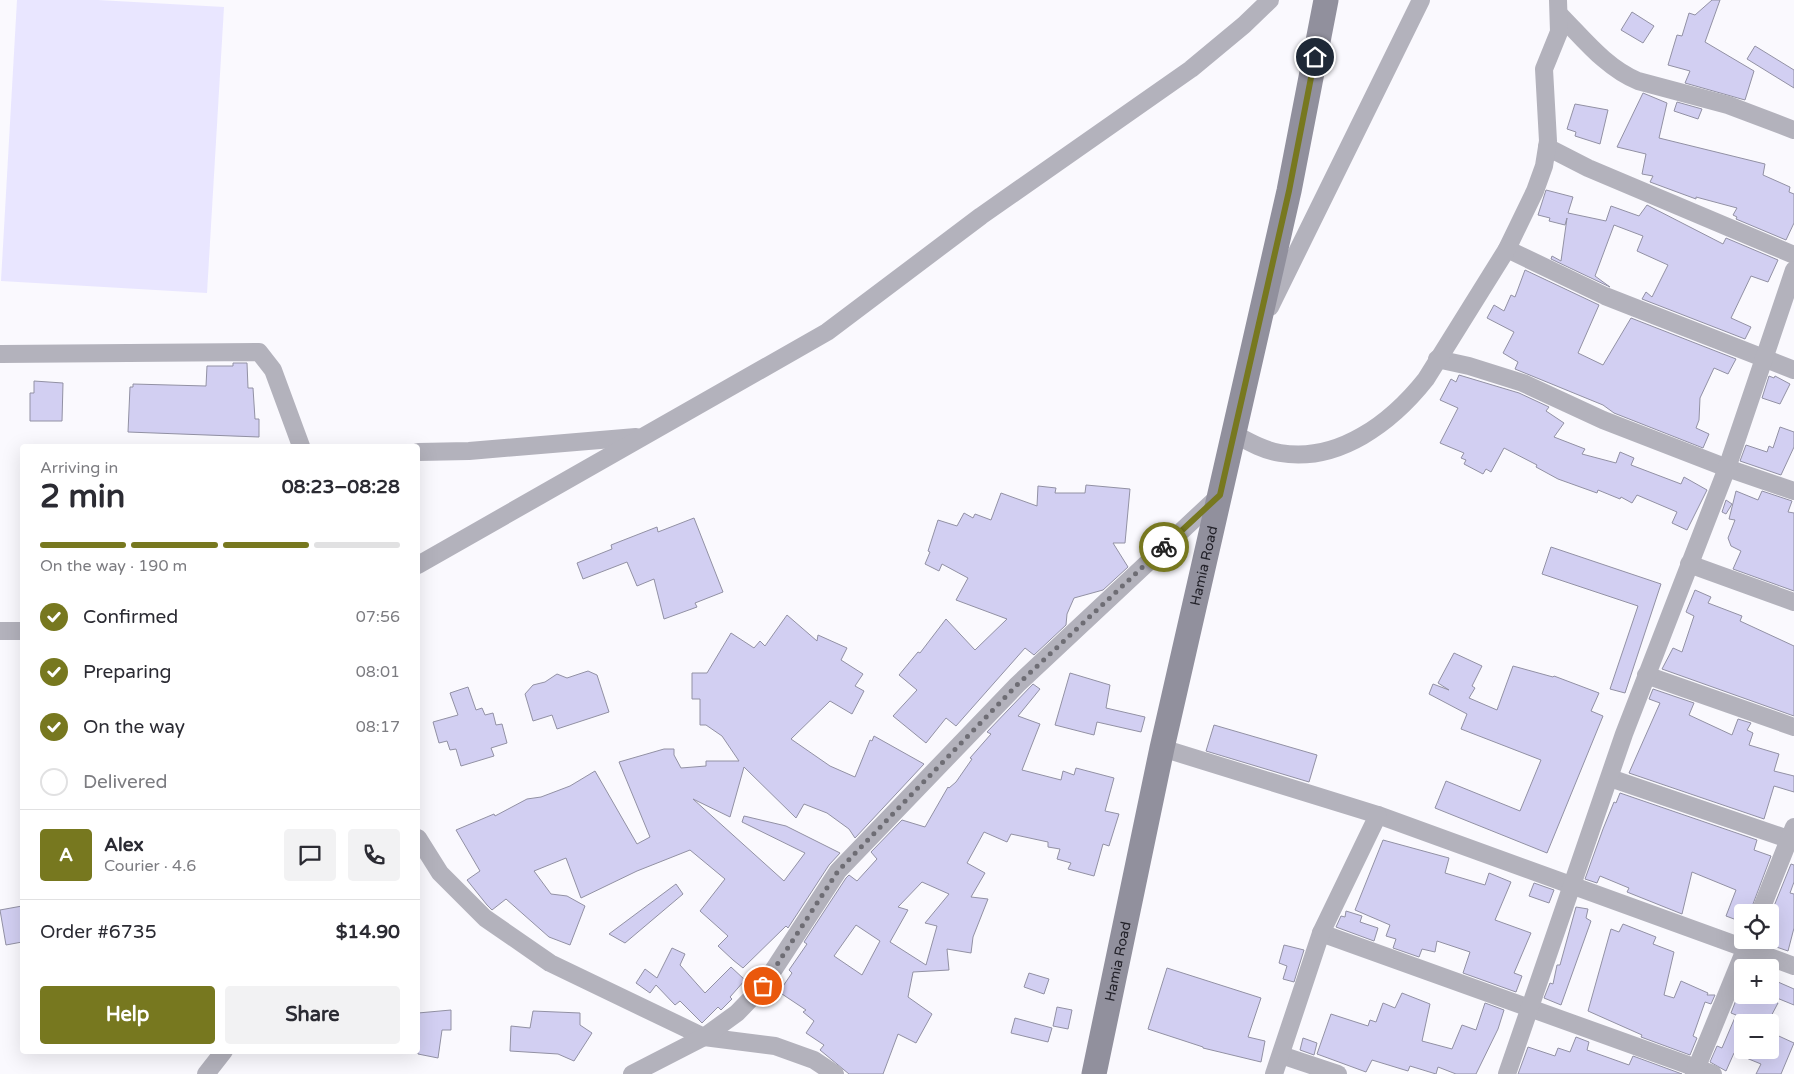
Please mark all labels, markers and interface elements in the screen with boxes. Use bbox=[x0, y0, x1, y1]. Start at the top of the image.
pin bbox=[1294, 36, 1336, 78]
icon: home bbox=[1301, 43, 1329, 71]
text: Arriving in bbox=[40, 458, 118, 478]
text: 08:23–08:28 bbox=[282, 476, 400, 498]
text: 2 min bbox=[40, 478, 125, 516]
courier bbox=[1139, 522, 1189, 572]
street label: Hamia Road bbox=[1187, 524, 1221, 607]
icon: bike bbox=[1150, 533, 1178, 561]
text: On the way · 190 m bbox=[40, 556, 187, 576]
icon: check bbox=[40, 603, 68, 631]
text: Confirmed bbox=[83, 606, 178, 628]
text: 07:56 bbox=[356, 607, 400, 627]
icon: check bbox=[40, 658, 68, 686]
text: Preparing bbox=[83, 661, 172, 683]
text: 08:01 bbox=[356, 662, 400, 682]
icon: check bbox=[40, 713, 68, 741]
text: On the way bbox=[83, 716, 185, 738]
text: 08:17 bbox=[356, 717, 400, 737]
text: Delivered bbox=[83, 771, 168, 793]
button: chat bbox=[284, 829, 336, 881]
button: phone bbox=[348, 829, 400, 881]
text: Alex bbox=[104, 834, 144, 856]
text: A bbox=[59, 844, 73, 866]
text: Courier · 4.6 bbox=[104, 856, 196, 876]
map controls bbox=[1734, 904, 1779, 1059]
button: locate bbox=[1734, 904, 1779, 949]
street label: Hamia Road bbox=[1101, 920, 1135, 1003]
text: Order #6735 bbox=[40, 921, 157, 943]
text: $14.90 bbox=[336, 921, 400, 943]
button: + bbox=[1734, 959, 1779, 1004]
pin bbox=[742, 965, 784, 1007]
icon: bag bbox=[749, 972, 777, 1000]
button: Help bbox=[40, 986, 215, 1044]
button: Share bbox=[225, 986, 400, 1044]
button: − bbox=[1734, 1014, 1779, 1059]

